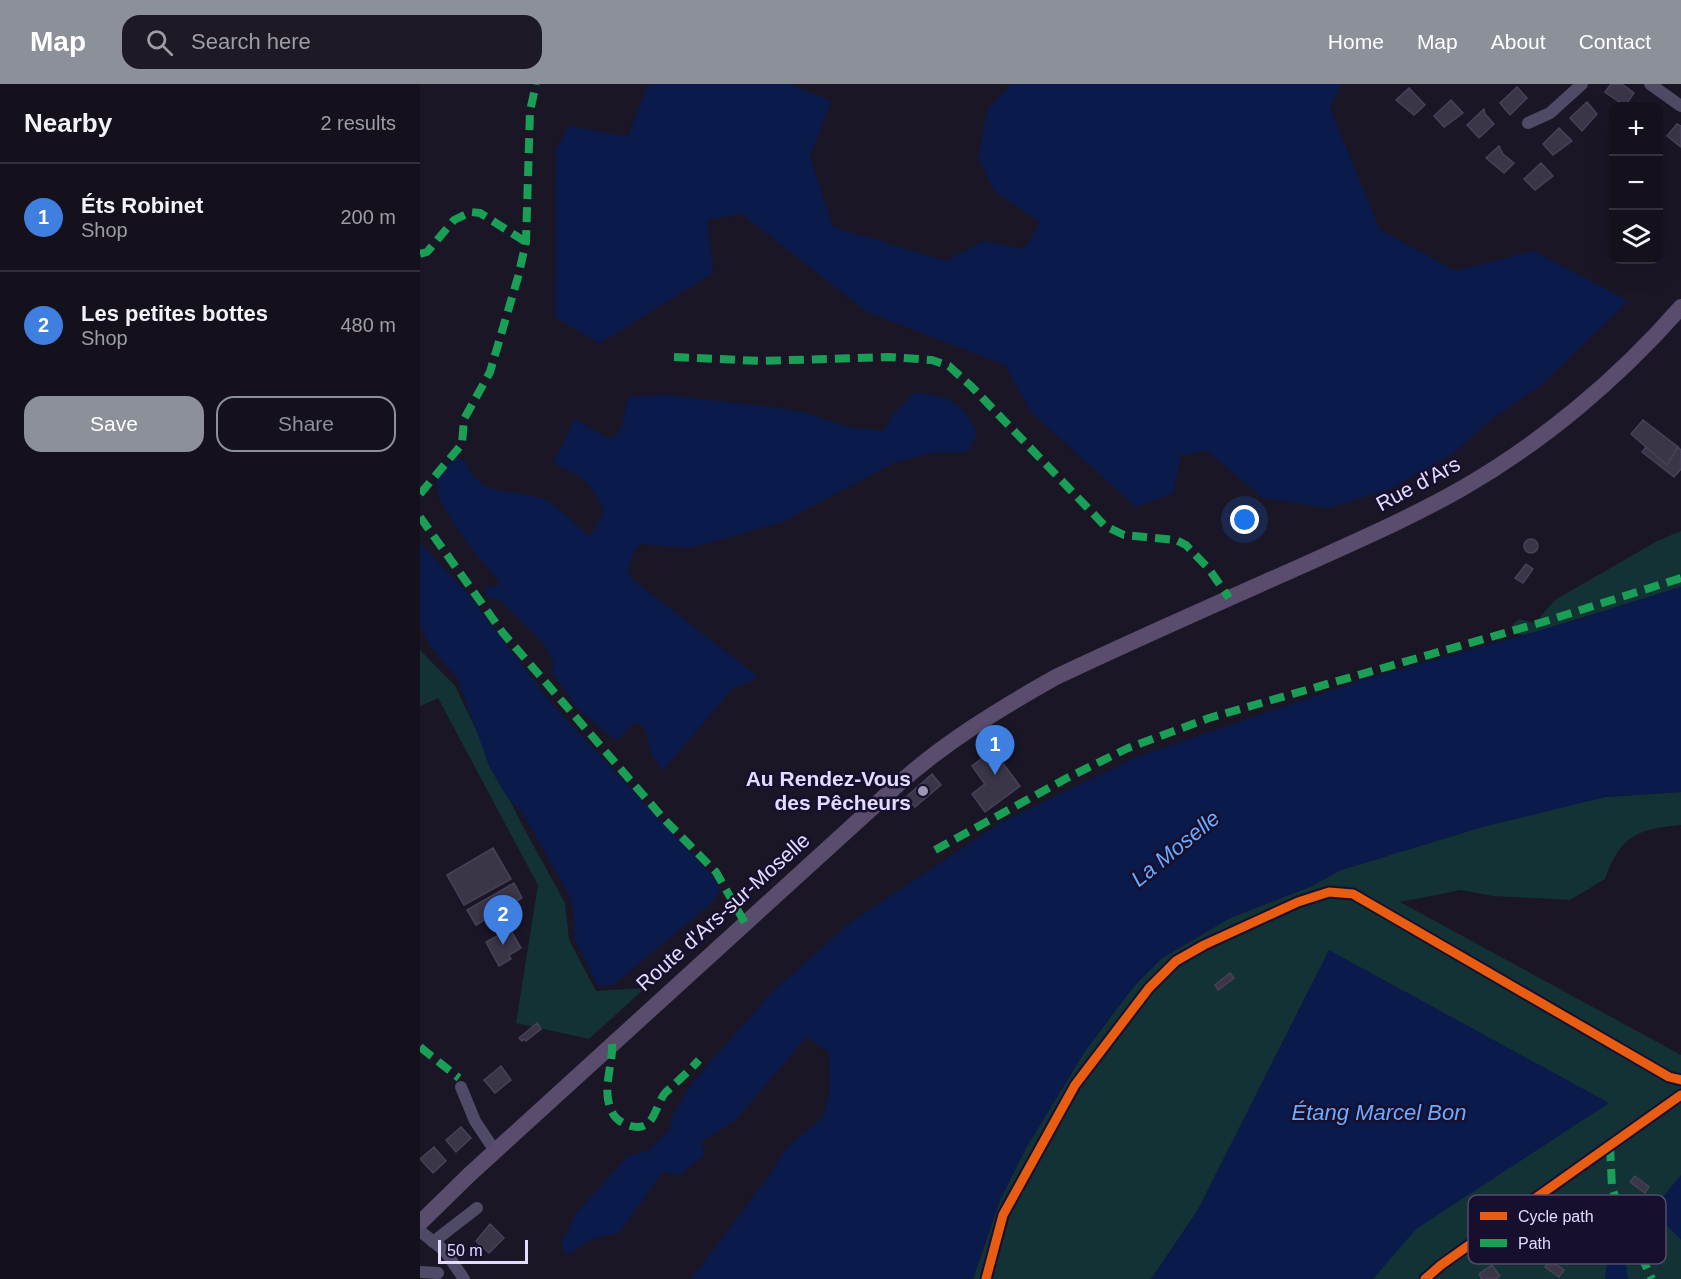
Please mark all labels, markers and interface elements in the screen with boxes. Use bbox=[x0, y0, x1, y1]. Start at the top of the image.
search box bbox=[122, 15, 542, 69]
text: Map bbox=[30, 26, 86, 57]
icon: search bbox=[143, 26, 176, 59]
text: Search here bbox=[191, 29, 311, 54]
text: Home bbox=[1328, 30, 1384, 53]
text: Map bbox=[1417, 30, 1458, 53]
text: About bbox=[1491, 30, 1546, 53]
text: Contact bbox=[1579, 30, 1651, 53]
map controls bbox=[1609, 102, 1663, 264]
button: + bbox=[1609, 102, 1663, 156]
text: Nearby bbox=[24, 108, 112, 138]
text: 2 results bbox=[320, 112, 396, 134]
button: − bbox=[1609, 156, 1663, 210]
text: Éts Robinet bbox=[81, 193, 203, 218]
text: 1 bbox=[38, 206, 49, 228]
text: 200 m bbox=[340, 206, 396, 228]
button: layers bbox=[1609, 210, 1663, 264]
text: Shop bbox=[81, 219, 128, 241]
text: Les petites bottes bbox=[81, 301, 268, 326]
text: 2 bbox=[38, 314, 49, 336]
text: 480 m bbox=[340, 314, 396, 336]
text: Shop bbox=[81, 327, 128, 349]
button: Save bbox=[24, 396, 204, 452]
button: Share bbox=[216, 396, 396, 452]
street label: Rue d'Ars bbox=[1372, 452, 1464, 515]
your location bbox=[1230, 505, 1259, 534]
pin: 1 bbox=[976, 726, 1014, 775]
place label: Au Rendez-Vous des Pêcheurs bbox=[746, 767, 911, 814]
marker: Au Rendez-Vous des Pêcheurs bbox=[916, 784, 930, 798]
water label: La Moselle bbox=[1126, 805, 1225, 892]
street label: Route d'Ars-sur-Moselle bbox=[632, 828, 814, 995]
pin: 2 bbox=[484, 896, 523, 945]
water label: Étang Marcel Bon bbox=[1292, 1100, 1466, 1125]
legend bbox=[1468, 1195, 1666, 1264]
text: Cycle path bbox=[1518, 1208, 1594, 1225]
text: Path bbox=[1518, 1235, 1551, 1252]
scale bar bbox=[438, 1237, 528, 1264]
text: 50 m bbox=[447, 1242, 483, 1259]

